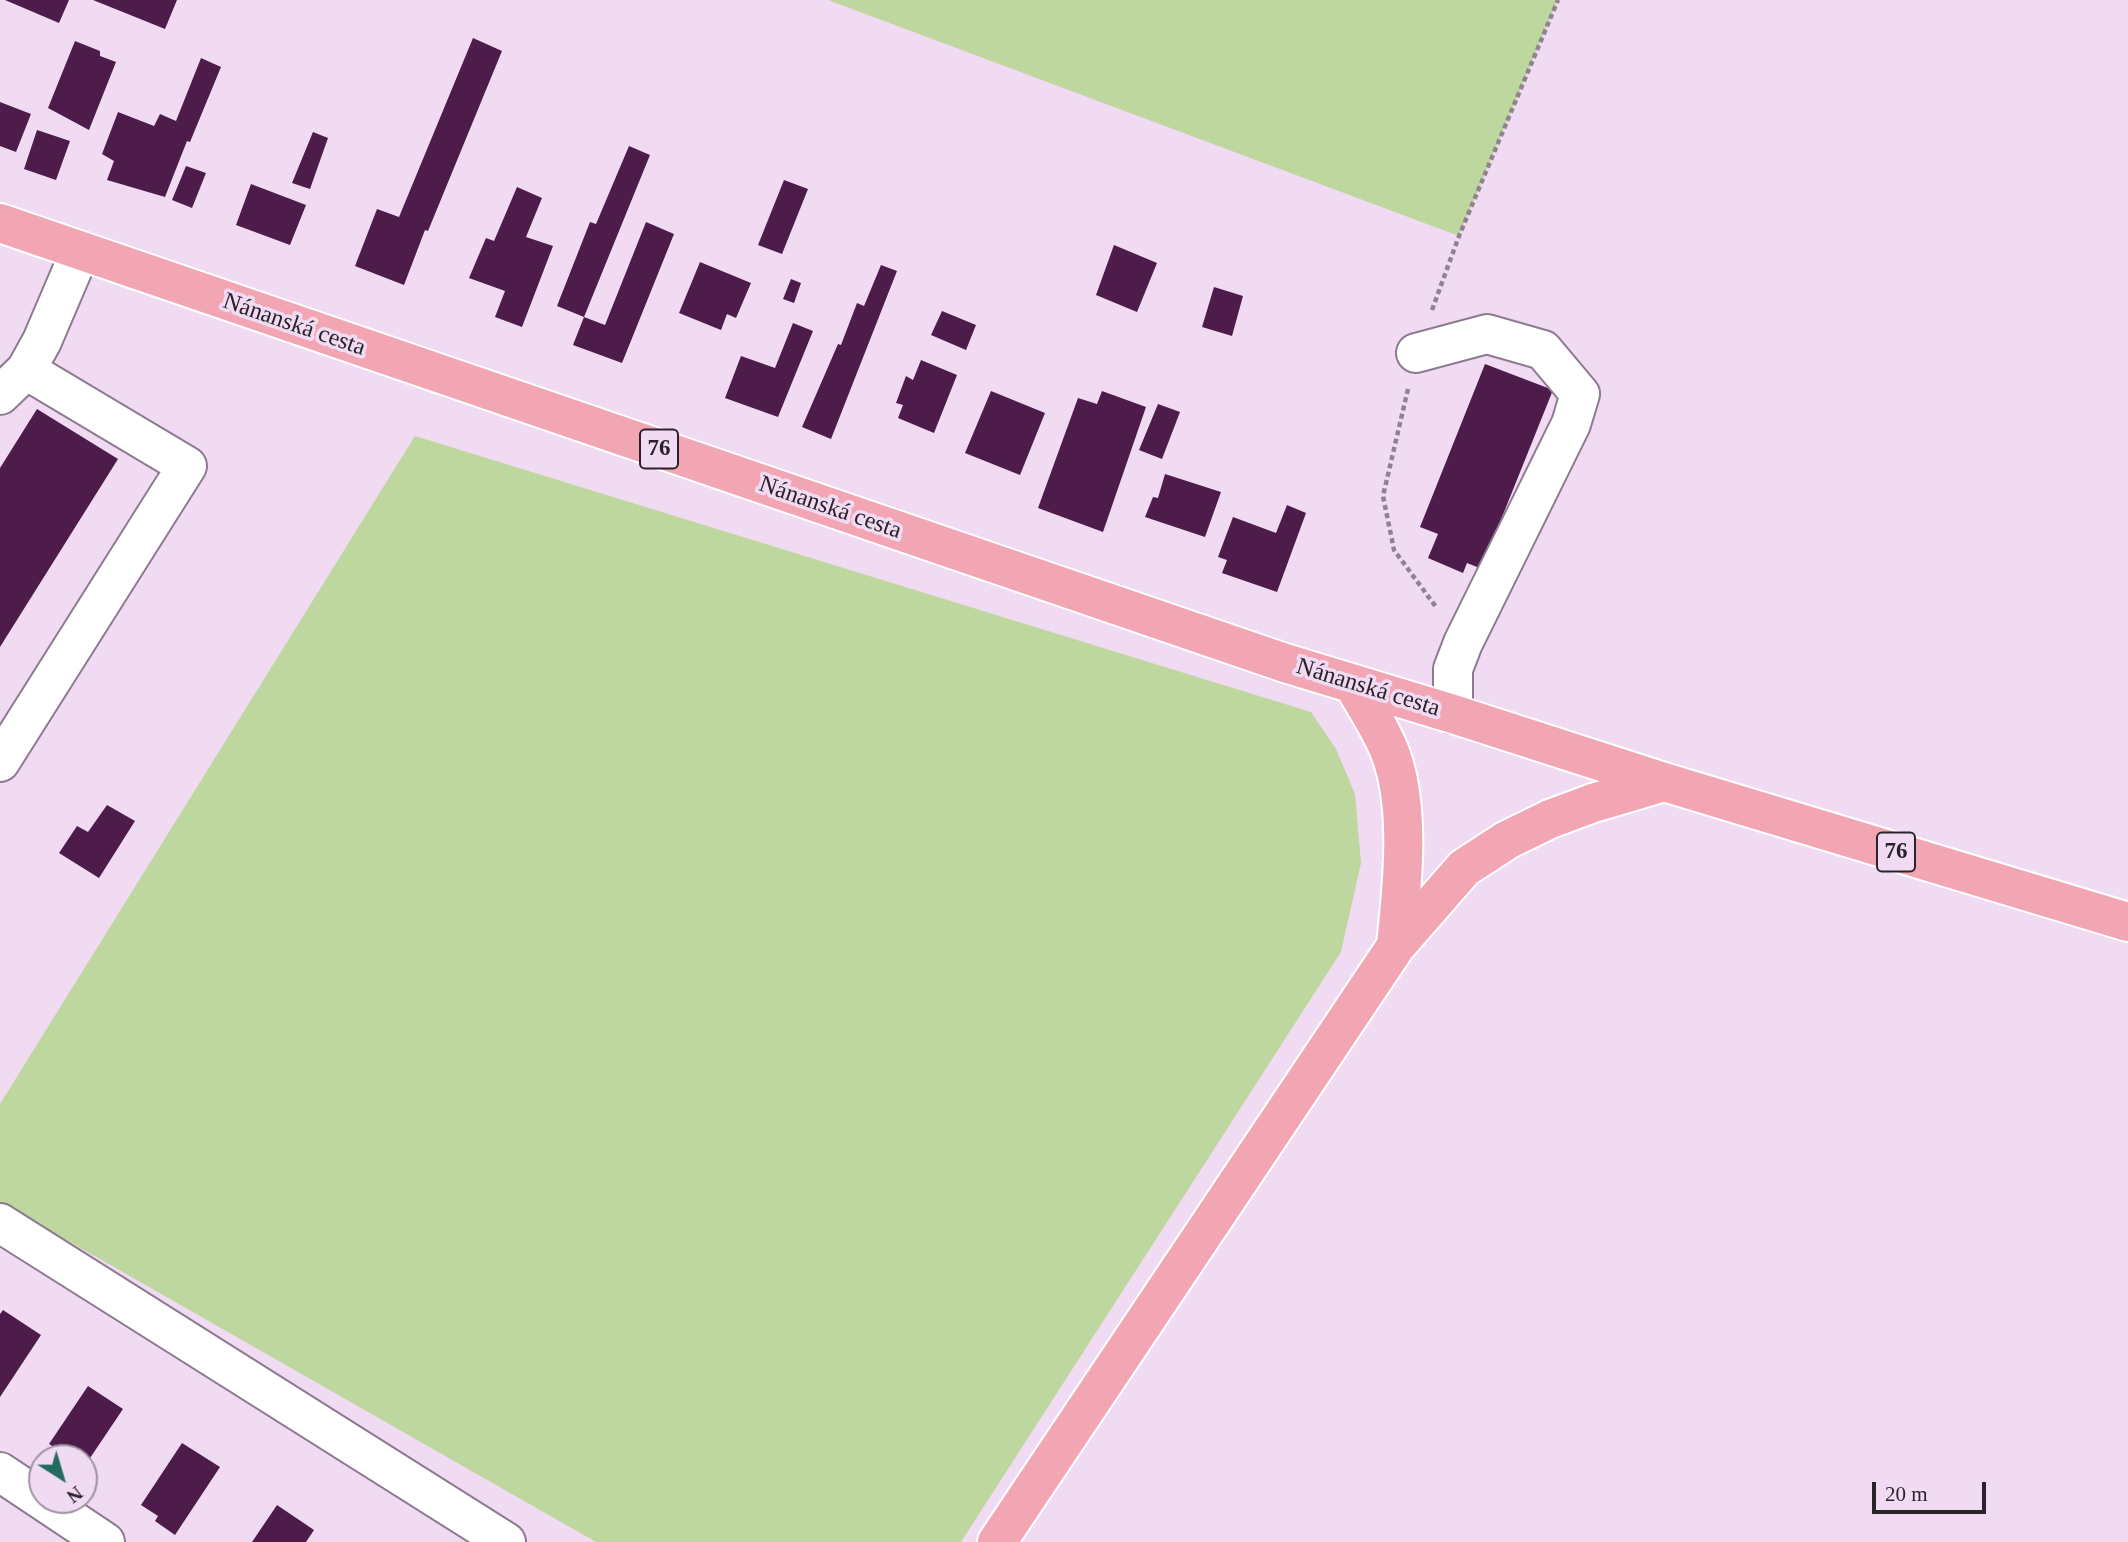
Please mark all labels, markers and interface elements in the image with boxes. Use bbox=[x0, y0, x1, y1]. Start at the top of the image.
street label: Nánanská cesta bbox=[219, 287, 369, 363]
road number: 76 bbox=[640, 430, 678, 468]
street label: Nánanská cesta bbox=[755, 470, 905, 546]
street label: Nánanská cesta bbox=[1293, 653, 1443, 723]
road number: 76 bbox=[1877, 832, 1915, 872]
north arrow bbox=[28, 1444, 98, 1514]
scale bar bbox=[1876, 1468, 1990, 1512]
text: N bbox=[63, 1482, 87, 1507]
text: 20 m bbox=[1885, 1482, 1928, 1506]

